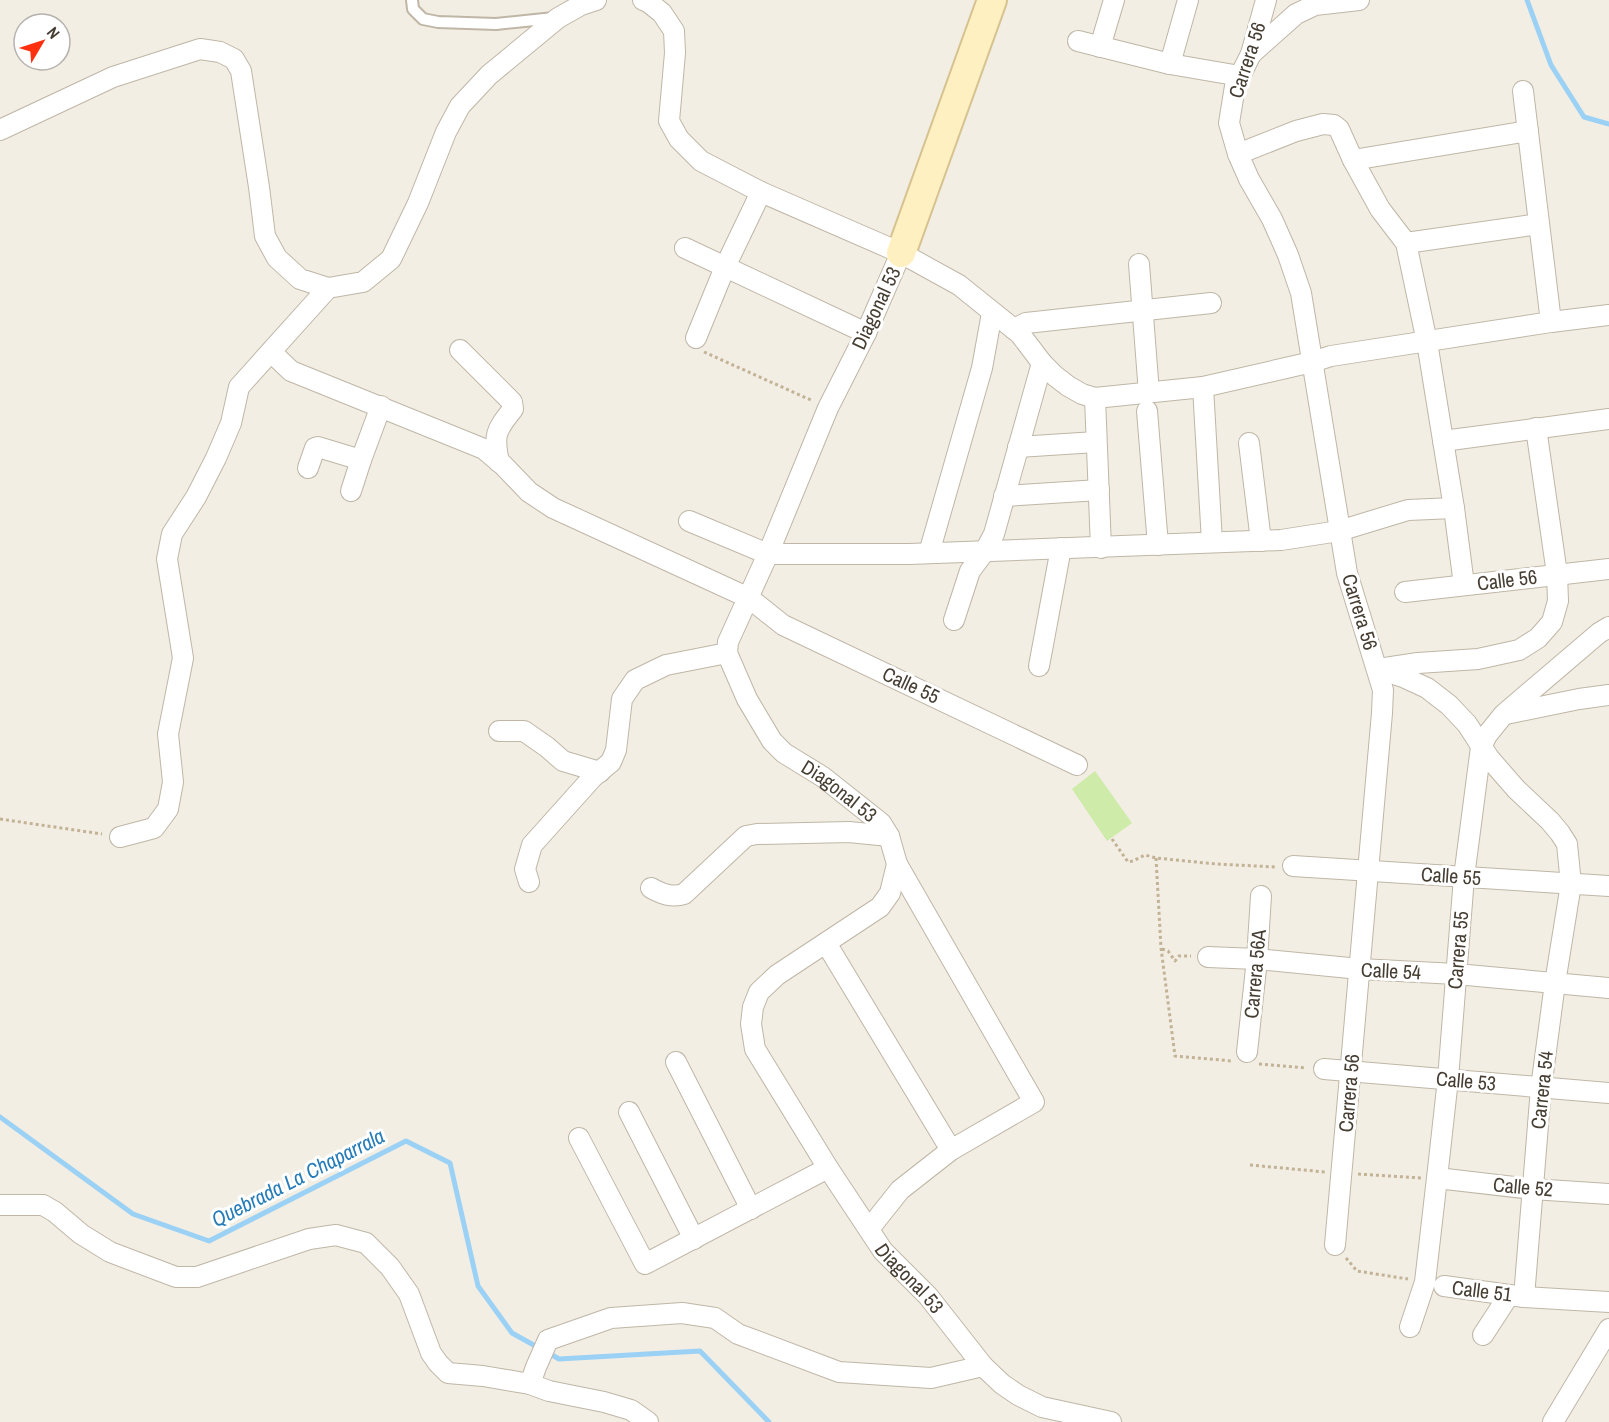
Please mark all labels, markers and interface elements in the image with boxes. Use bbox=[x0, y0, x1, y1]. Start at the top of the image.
north arrow bbox=[12, 12, 72, 72]
street label: Carrera 56 bbox=[1222, 18, 1271, 101]
text: N bbox=[42, 22, 65, 43]
street label: Diagonal 53 bbox=[845, 262, 906, 354]
street label: Calle 56 bbox=[1475, 562, 1538, 597]
street label: Carrera 56 bbox=[1336, 570, 1385, 653]
street label: Calle 55 bbox=[878, 660, 944, 709]
street label: Diagonal 53 bbox=[797, 753, 883, 828]
street label: Calle 55 bbox=[1420, 860, 1482, 891]
street label: Carrera 55 bbox=[1441, 910, 1474, 990]
street label: Carrera 56A bbox=[1237, 928, 1272, 1020]
street label: Calle 54 bbox=[1360, 955, 1422, 986]
street label: Carrera 54 bbox=[1524, 1050, 1559, 1130]
street label: Carrera 56 bbox=[1332, 1053, 1365, 1133]
street label: Calle 53 bbox=[1435, 1064, 1497, 1097]
water label: Quebrada La Chaparrala bbox=[206, 1121, 389, 1234]
street label: Calle 52 bbox=[1492, 1170, 1554, 1203]
street label: Diagonal 53 bbox=[869, 1238, 950, 1319]
street label: Calle 51 bbox=[1451, 1273, 1514, 1308]

